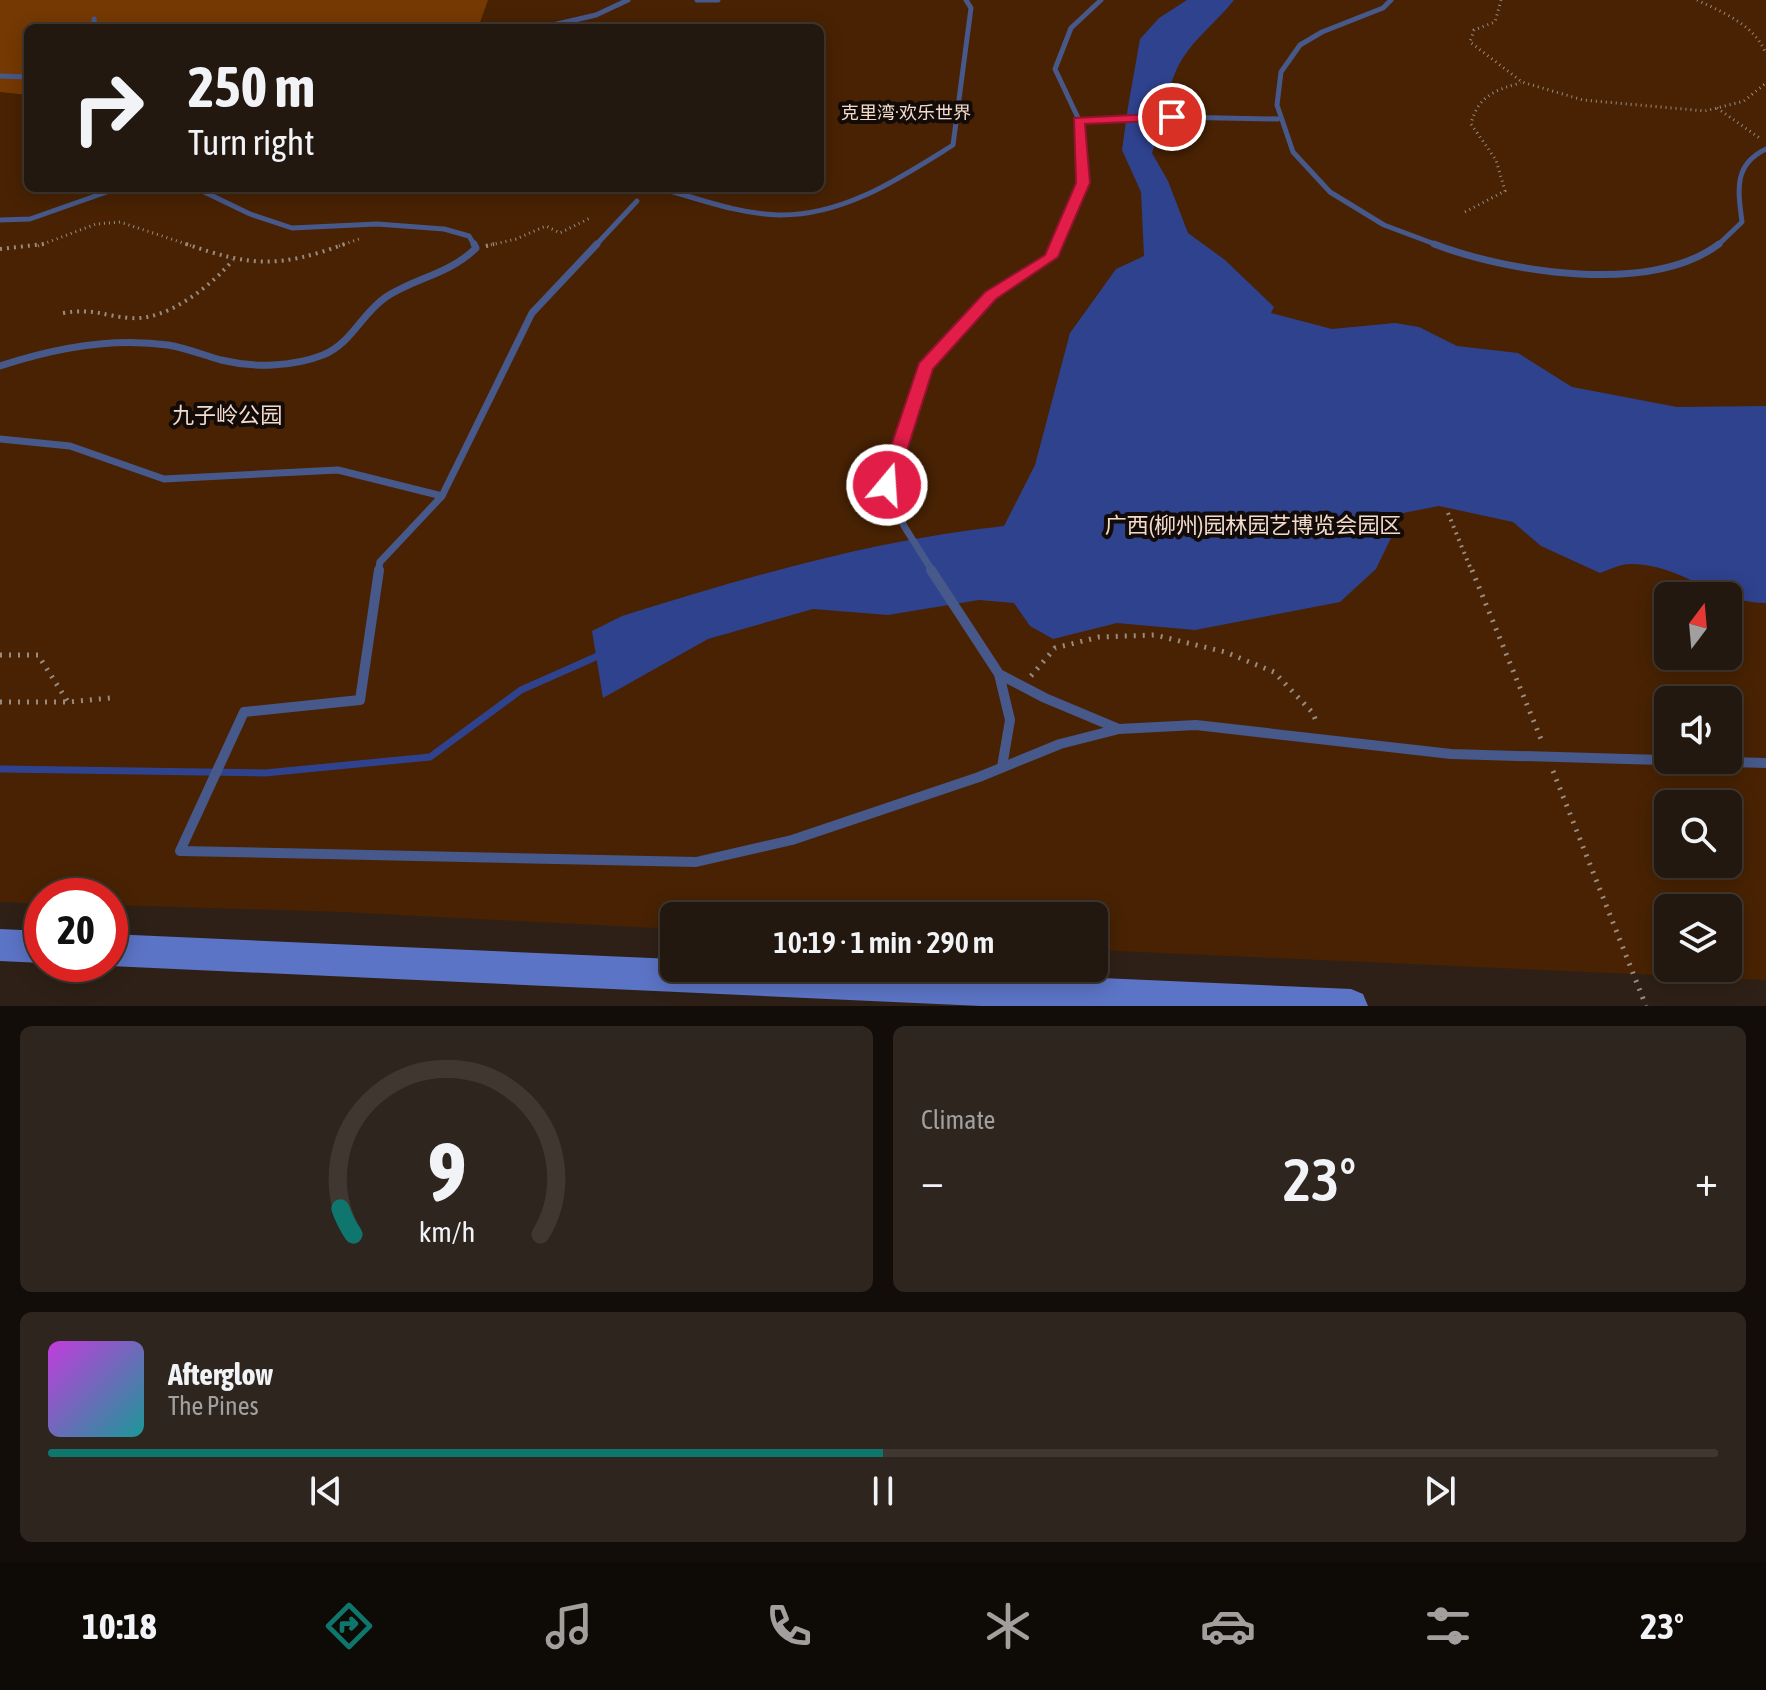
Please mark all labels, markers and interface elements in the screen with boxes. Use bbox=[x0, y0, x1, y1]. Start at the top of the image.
text: 250 m bbox=[188, 55, 315, 119]
icon: right bbox=[56, 56, 160, 160]
pin bbox=[1138, 83, 1206, 151]
icon: arrive bbox=[1150, 95, 1194, 139]
park label: 克里湾·欢乐世界 bbox=[841, 102, 971, 123]
text: Turn right bbox=[188, 121, 315, 163]
park label: 九子岭公园 bbox=[172, 402, 282, 428]
position arrow bbox=[845, 443, 929, 527]
park label: 广西(柳州)园林园艺博览会园区 bbox=[1105, 512, 1401, 538]
north arrow bbox=[1654, 582, 1742, 670]
map controls bbox=[1654, 582, 1742, 982]
button: sound bbox=[1654, 686, 1742, 774]
button: search bbox=[1654, 790, 1742, 878]
speed limit sign: 20 bbox=[24, 878, 128, 982]
button: layers bbox=[1654, 894, 1742, 982]
text: 10:19 · 1 min · 290 m bbox=[774, 925, 994, 959]
text: Climate bbox=[921, 1105, 995, 1135]
text: 9 bbox=[427, 1123, 466, 1219]
text: 23° bbox=[1283, 1145, 1356, 1214]
text: − bbox=[921, 1155, 944, 1205]
text: + bbox=[1695, 1155, 1718, 1205]
text: km/h bbox=[418, 1215, 475, 1248]
text: Afterglow bbox=[168, 1357, 273, 1391]
text: The Pines bbox=[168, 1391, 259, 1421]
icon: previous bbox=[304, 1469, 348, 1513]
icon: pause bbox=[861, 1469, 905, 1513]
icon: next bbox=[1418, 1469, 1462, 1513]
icon: directions bbox=[321, 1598, 377, 1654]
icon: music bbox=[541, 1598, 597, 1654]
icon: phone bbox=[761, 1598, 817, 1654]
icon: climate bbox=[980, 1598, 1036, 1654]
icon: car bbox=[1200, 1598, 1256, 1654]
icon: filters bbox=[1420, 1598, 1476, 1654]
text: 10:18 bbox=[82, 1605, 157, 1647]
text: 23° bbox=[1640, 1605, 1684, 1647]

